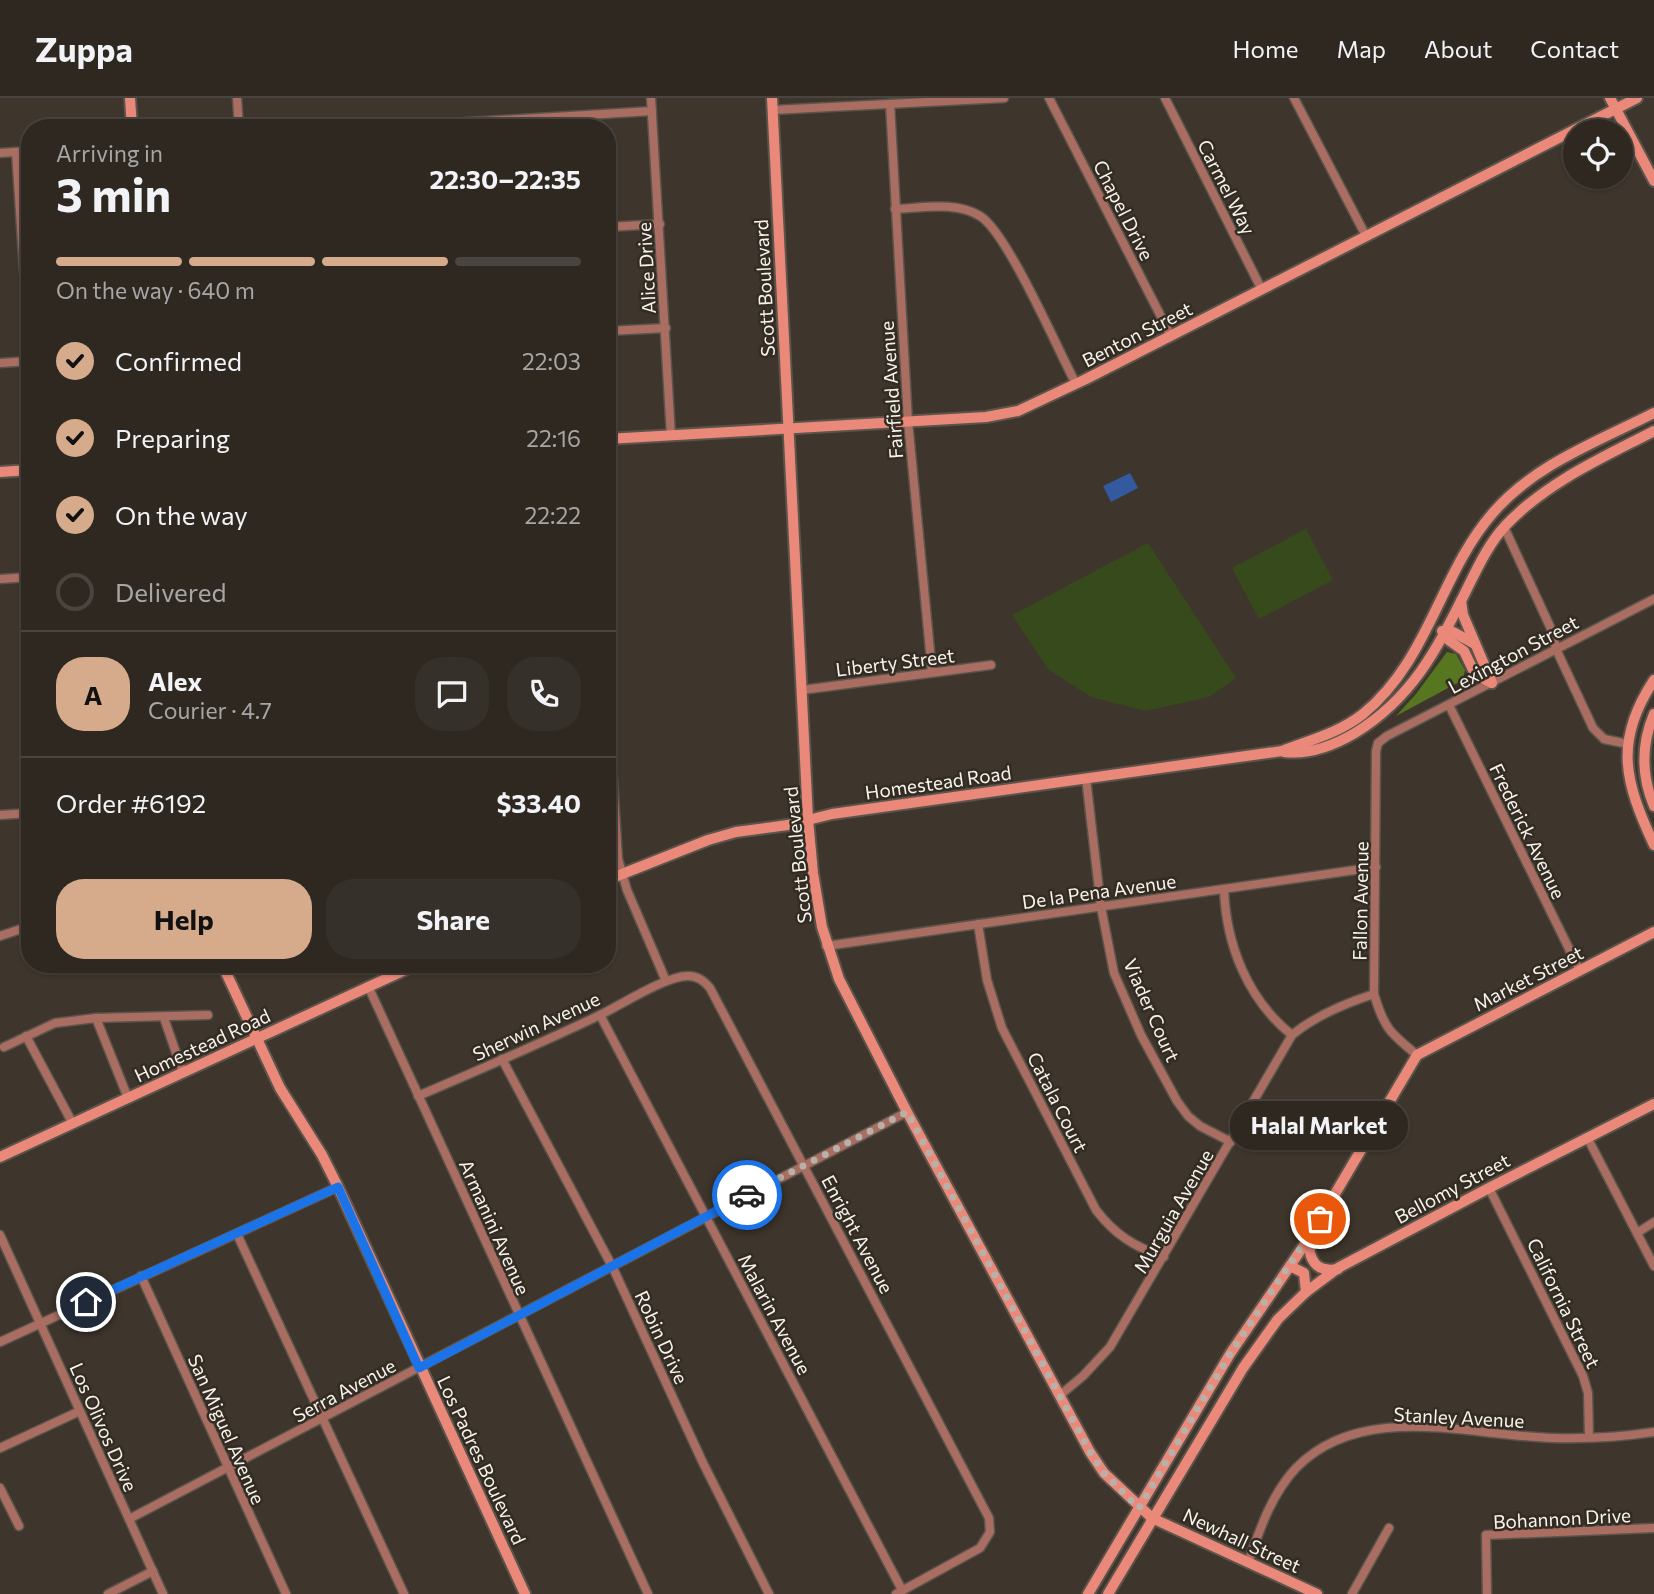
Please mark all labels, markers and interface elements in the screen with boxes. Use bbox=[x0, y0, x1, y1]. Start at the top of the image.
text: Zuppa bbox=[35, 28, 133, 69]
text: Home bbox=[1233, 34, 1299, 63]
text: Map bbox=[1337, 34, 1386, 63]
text: About bbox=[1424, 34, 1492, 63]
text: Contact bbox=[1530, 34, 1619, 63]
map controls bbox=[1563, 119, 1633, 189]
button: locate bbox=[1563, 119, 1633, 189]
street label: Carmel Way bbox=[1193, 136, 1261, 238]
text: Arriving in bbox=[56, 139, 163, 167]
street label: Chapel Drive bbox=[1089, 156, 1159, 264]
text: 22:30–22:35 bbox=[429, 163, 581, 194]
text: 3 min bbox=[56, 165, 171, 221]
street label: Scott Boulevard bbox=[749, 219, 779, 357]
street label: Alice Drive bbox=[632, 222, 660, 314]
text: On the way · 640 m bbox=[56, 276, 255, 304]
street label: Benton Street bbox=[1078, 296, 1196, 372]
street label: Fairfield Avenue bbox=[875, 320, 907, 460]
icon: check bbox=[56, 342, 94, 380]
text: Confirmed bbox=[115, 345, 242, 376]
text: 22:03 bbox=[522, 347, 581, 375]
icon: check bbox=[56, 419, 94, 457]
text: Preparing bbox=[115, 422, 230, 453]
text: 22:16 bbox=[526, 424, 581, 452]
icon: check bbox=[56, 496, 94, 534]
text: On the way bbox=[115, 499, 248, 530]
text: 22:22 bbox=[525, 501, 581, 529]
text: Delivered bbox=[115, 576, 226, 607]
street label: Lexington Street bbox=[1444, 610, 1582, 698]
street label: Liberty Street bbox=[834, 643, 956, 681]
button: chat bbox=[415, 657, 489, 731]
button: phone bbox=[507, 657, 581, 731]
text: Alex bbox=[148, 665, 202, 696]
text: A bbox=[84, 679, 102, 710]
text: Courier · 4.7 bbox=[148, 696, 272, 724]
street label: Frederick Avenue bbox=[1485, 759, 1571, 903]
street label: Homestead Road bbox=[863, 760, 1013, 804]
street label: Scott Boulevard bbox=[778, 785, 816, 925]
text: Order #6192 bbox=[56, 787, 206, 818]
text: $33.40 bbox=[496, 787, 581, 818]
street label: Fallon Avenue bbox=[1347, 841, 1373, 961]
street label: De la Pena Avenue bbox=[1020, 869, 1178, 913]
button: Help bbox=[56, 879, 312, 959]
button: Share bbox=[326, 879, 581, 959]
street label: Market Street bbox=[1469, 940, 1587, 1016]
street label: Viader Court bbox=[1119, 955, 1185, 1065]
street label: Sherwin Avenue bbox=[469, 986, 603, 1066]
street label: Homestead Road bbox=[130, 1003, 274, 1087]
street label: Catala Court bbox=[1023, 1048, 1093, 1156]
callout: Halal Market bbox=[1231, 1100, 1409, 1149]
text: Halal Market bbox=[1251, 1111, 1387, 1139]
street label: Murguia Avenue bbox=[1128, 1145, 1218, 1277]
street label: Bellomy Street bbox=[1391, 1148, 1514, 1228]
street label: Armanini Avenue bbox=[455, 1156, 535, 1298]
courier bbox=[712, 1160, 782, 1230]
street label: Enright Avenue bbox=[817, 1171, 899, 1297]
icon: car bbox=[728, 1176, 766, 1214]
pin bbox=[1290, 1189, 1350, 1249]
icon: bag bbox=[1301, 1200, 1339, 1238]
street label: California Street bbox=[1523, 1234, 1605, 1372]
street label: Malarin Avenue bbox=[734, 1250, 816, 1378]
pin bbox=[56, 1272, 116, 1332]
icon: home bbox=[67, 1283, 105, 1321]
street label: Robin Drive bbox=[630, 1287, 694, 1387]
street label: San Miguel Avenue bbox=[184, 1351, 270, 1507]
street label: Serra Avenue bbox=[289, 1353, 399, 1427]
street label: Los Olivos Drive bbox=[65, 1359, 143, 1495]
street label: Los Padres Boulevard bbox=[433, 1372, 531, 1548]
street label: Stanley Avenue bbox=[1393, 1402, 1525, 1432]
street label: Newhall Street bbox=[1180, 1503, 1305, 1577]
street label: Bohannon Drive bbox=[1492, 1503, 1632, 1533]

